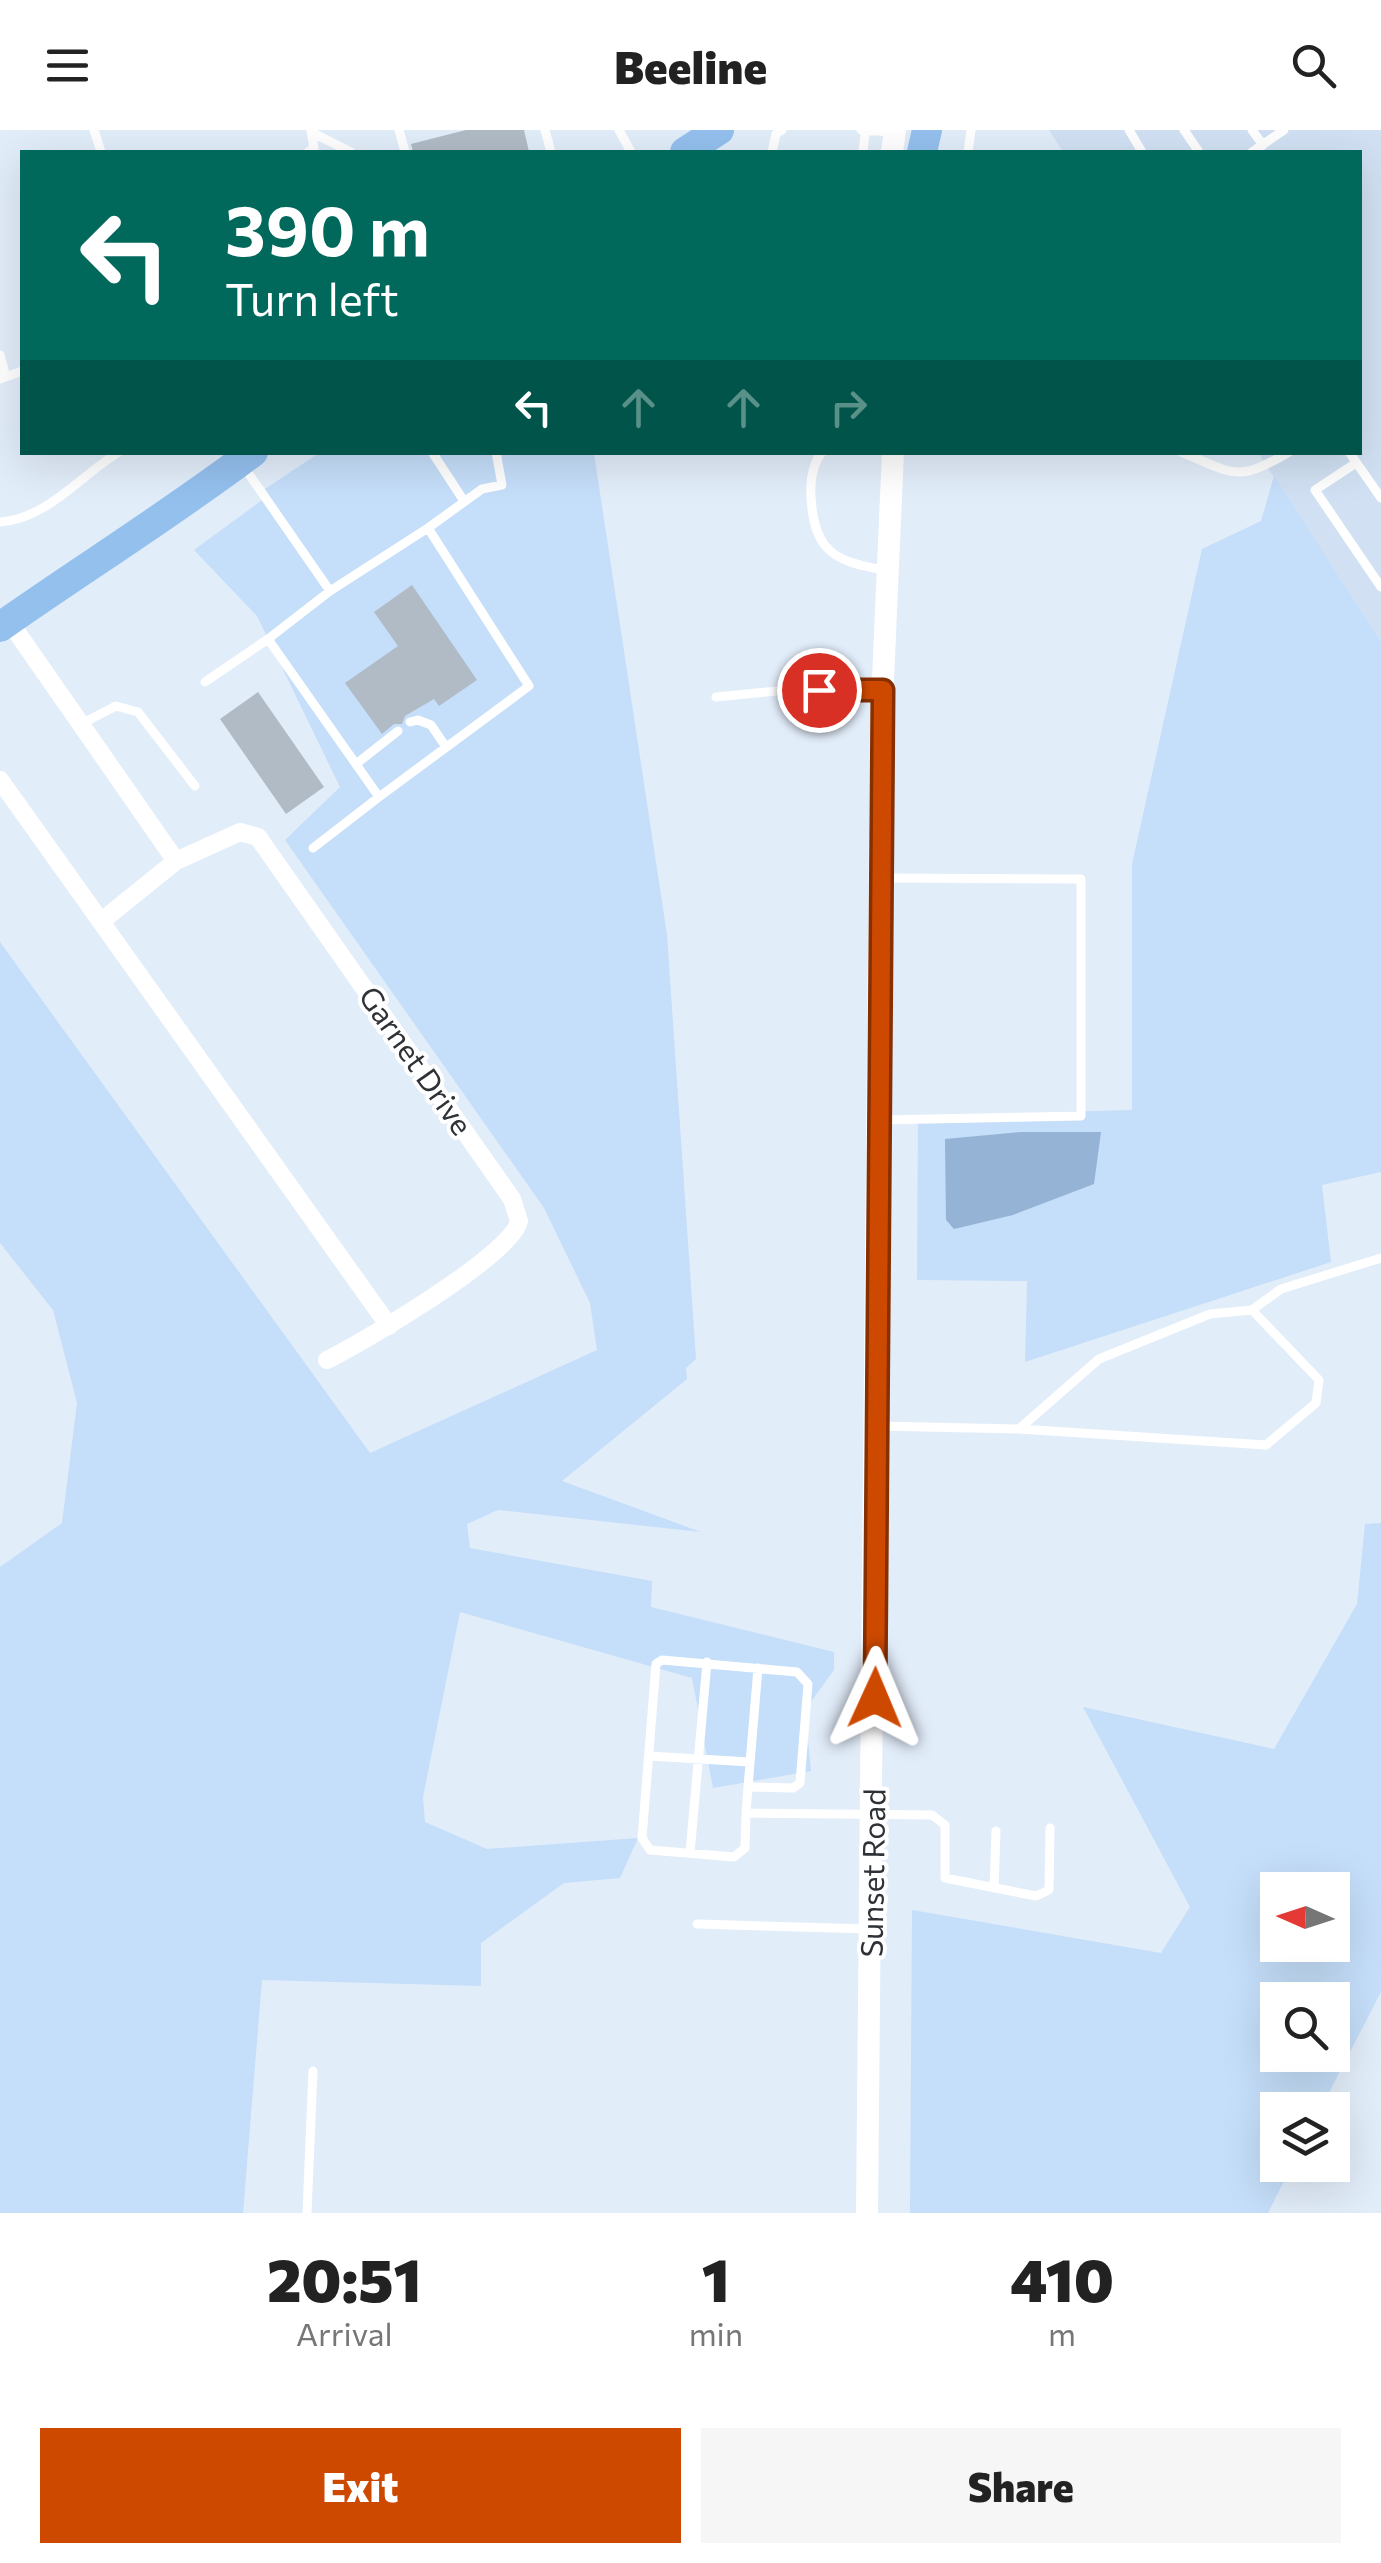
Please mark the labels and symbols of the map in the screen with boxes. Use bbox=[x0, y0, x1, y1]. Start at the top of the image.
pin bbox=[777, 648, 862, 733]
street label: Garnet Drive bbox=[352, 978, 482, 1141]
position arrow bbox=[823, 1646, 927, 1750]
street label: Sunset Road bbox=[852, 1788, 891, 1958]
north arrow bbox=[1260, 1872, 1350, 1962]

